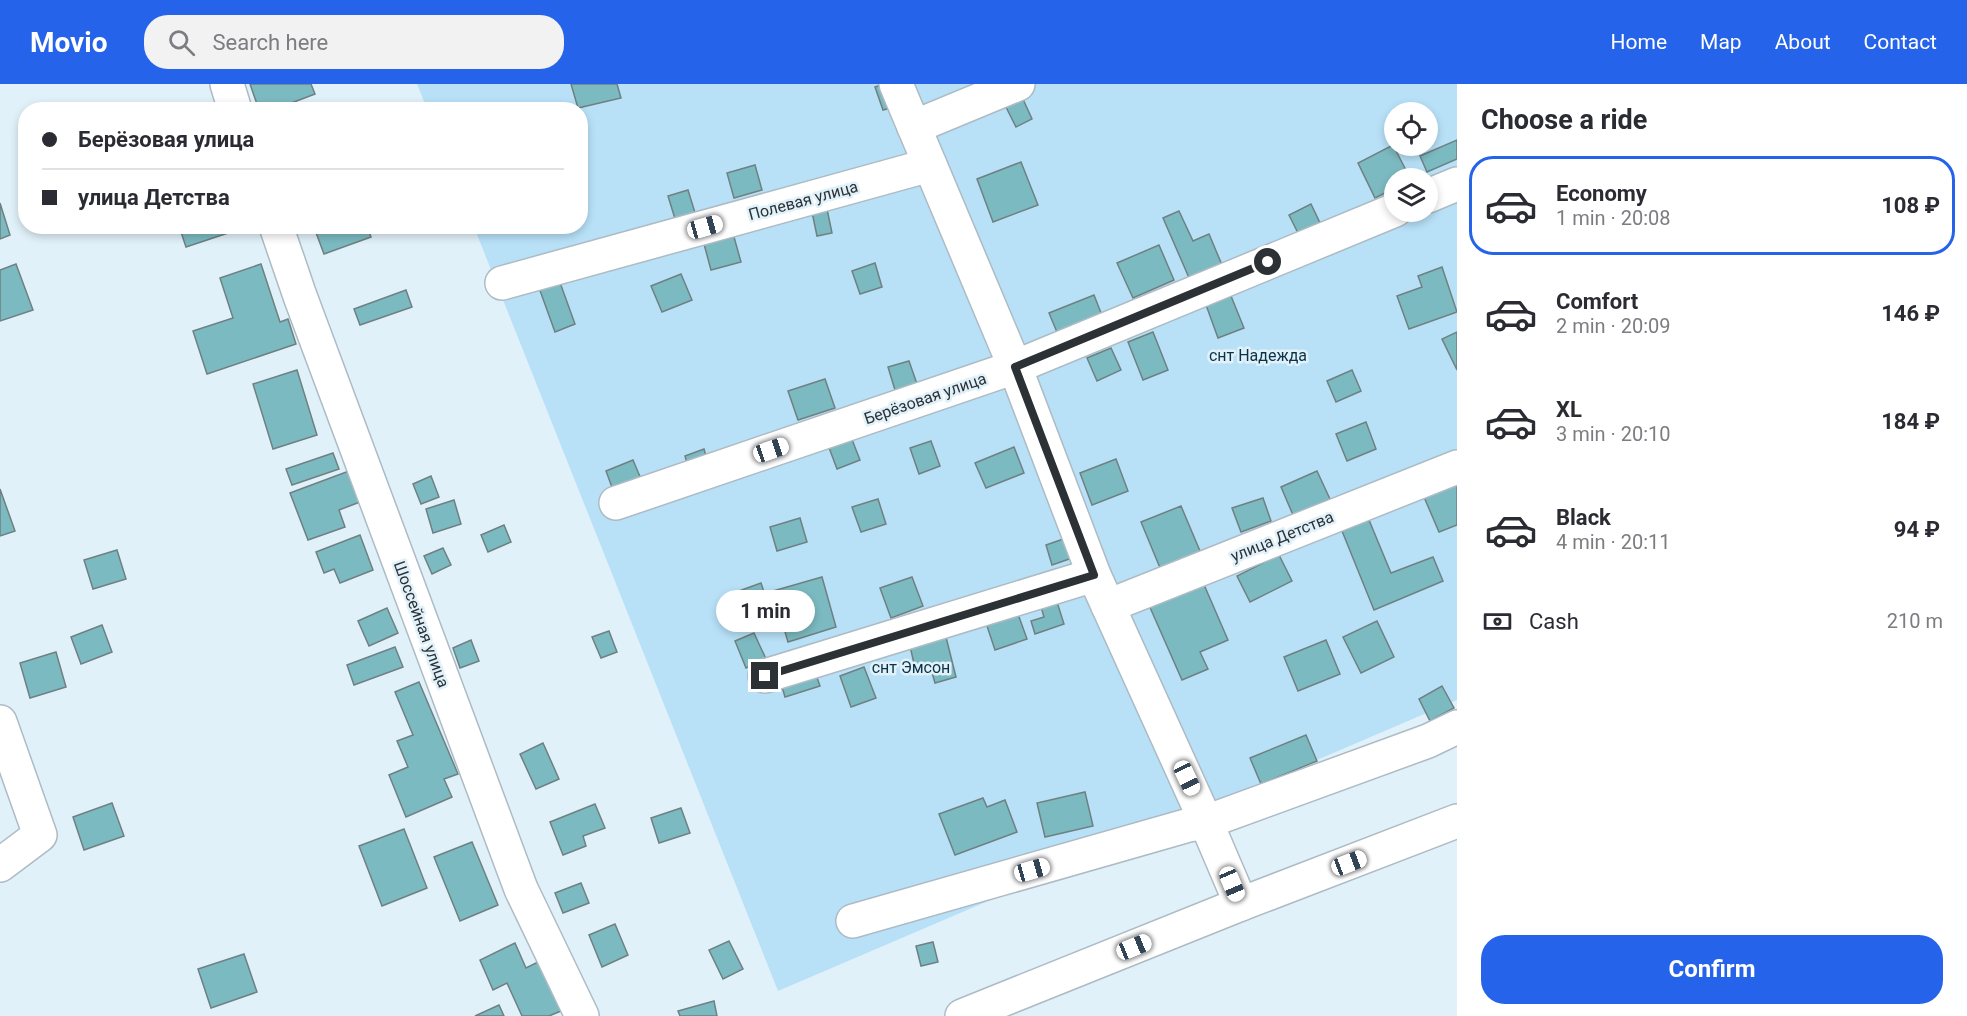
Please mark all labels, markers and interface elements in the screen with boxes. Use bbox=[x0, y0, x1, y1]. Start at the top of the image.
search box bbox=[144, 15, 564, 69]
text: Movio bbox=[30, 26, 108, 59]
icon: search bbox=[165, 26, 198, 59]
text: Search here bbox=[213, 30, 328, 55]
text: Home bbox=[1611, 30, 1667, 54]
text: Map bbox=[1700, 30, 1742, 54]
text: About bbox=[1775, 30, 1831, 54]
text: Contact bbox=[1864, 30, 1937, 54]
map controls bbox=[1384, 102, 1438, 222]
button: locate bbox=[1384, 102, 1438, 156]
text: Choose a ride bbox=[1481, 104, 1647, 136]
text: Берёзовая улица bbox=[78, 127, 254, 152]
button: layers bbox=[1384, 168, 1438, 222]
street label: Полевая улица bbox=[746, 177, 860, 224]
icon: car bbox=[1484, 179, 1538, 233]
text: Economy bbox=[1556, 181, 1647, 206]
text: улица Детства bbox=[78, 185, 230, 210]
text: 108 ₽ bbox=[1881, 193, 1940, 218]
text: 1 min · 20:08 bbox=[1556, 206, 1671, 230]
car bbox=[685, 213, 725, 241]
route start bbox=[1254, 248, 1281, 275]
icon: car bbox=[1484, 287, 1538, 341]
text: Comfort bbox=[1556, 289, 1638, 314]
text: 146 ₽ bbox=[1881, 301, 1940, 326]
text: 2 min · 20:09 bbox=[1556, 314, 1671, 338]
park label: снт Надежда bbox=[1209, 346, 1307, 365]
street label: Берёзовая улица bbox=[862, 369, 989, 428]
icon: car bbox=[1484, 395, 1538, 449]
text: XL bbox=[1556, 397, 1582, 422]
text: 184 ₽ bbox=[1881, 409, 1940, 434]
text: 3 min · 20:10 bbox=[1556, 422, 1671, 446]
car bbox=[751, 436, 791, 464]
icon: car bbox=[1484, 503, 1538, 557]
text: Black bbox=[1556, 505, 1611, 530]
street label: улица Детства bbox=[1228, 507, 1336, 566]
text: 94 ₽ bbox=[1894, 517, 1940, 542]
text: 4 min · 20:11 bbox=[1556, 530, 1671, 554]
street label: Шоссейная улица bbox=[390, 558, 453, 690]
callout: 1 min bbox=[716, 589, 814, 631]
text: 1 min bbox=[740, 599, 791, 623]
icon: cash bbox=[1481, 605, 1514, 638]
text: Cash bbox=[1529, 609, 1579, 634]
text: 210 m bbox=[1887, 609, 1943, 633]
park label: снт Эмсон bbox=[872, 658, 950, 677]
route end bbox=[751, 662, 778, 689]
car bbox=[1171, 758, 1203, 798]
car bbox=[1329, 848, 1369, 878]
car bbox=[1012, 856, 1052, 884]
car bbox=[1217, 864, 1247, 904]
car bbox=[1114, 932, 1154, 962]
button: Confirm bbox=[1481, 935, 1943, 1004]

